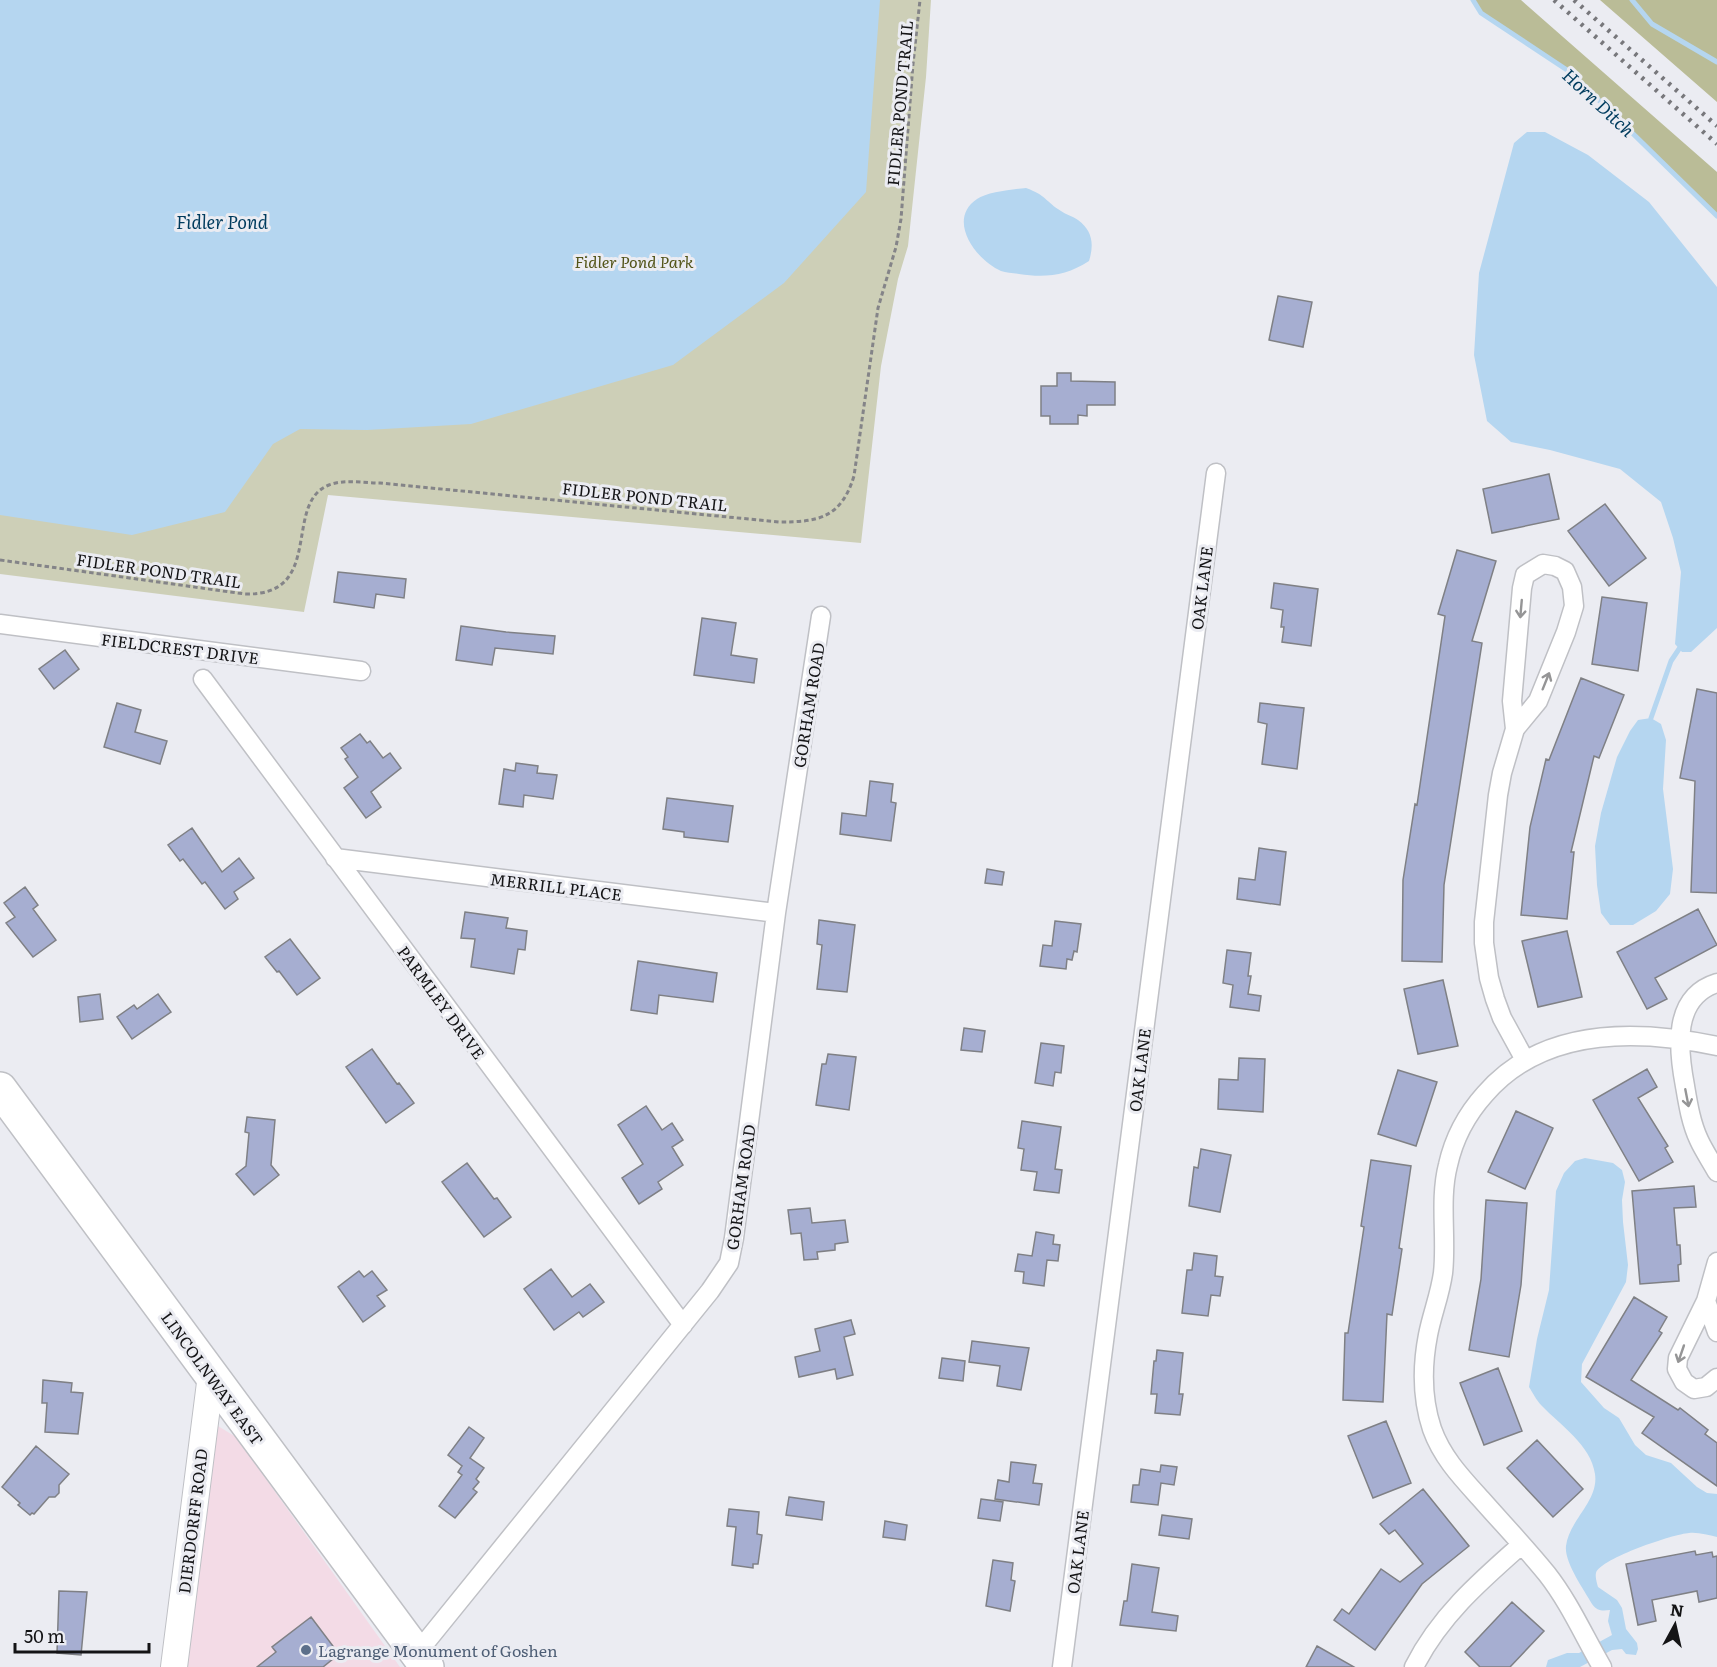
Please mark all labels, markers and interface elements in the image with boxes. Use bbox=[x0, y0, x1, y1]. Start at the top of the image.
street label: FIDLER POND TRAIL bbox=[880, 19, 918, 187]
water label: Horn Ditch bbox=[1557, 62, 1641, 143]
water label: Fidler Pond bbox=[176, 208, 269, 235]
park label: Fidler Pond Park bbox=[575, 249, 694, 273]
street label: FIDLER POND TRAIL bbox=[561, 475, 729, 517]
street label: OAK LANE bbox=[1184, 545, 1218, 631]
street label: FIDLER POND TRAIL bbox=[75, 547, 243, 593]
one-way arrow bbox=[1515, 599, 1526, 619]
street label: FIELDCREST DRIVE bbox=[100, 626, 260, 670]
street label: GORHAM ROAD bbox=[786, 641, 830, 769]
one-way arrow bbox=[1541, 672, 1552, 690]
street label: MERRILL PLACE bbox=[489, 866, 623, 906]
street label: PARMLEY DRIVE bbox=[393, 940, 491, 1064]
street label: OAK LANE bbox=[1122, 1027, 1156, 1113]
one-way arrow bbox=[1682, 1088, 1693, 1107]
street label: GORHAM ROAD bbox=[719, 1123, 761, 1251]
street label: LINCOLNWAY EAST bbox=[156, 1306, 270, 1450]
one-way arrow bbox=[1675, 1344, 1686, 1363]
street label: DIERDORFF ROAD bbox=[171, 1447, 213, 1595]
street label: OAK LANE bbox=[1060, 1509, 1094, 1595]
north arrow bbox=[1645, 1595, 1705, 1655]
text: N bbox=[1669, 1596, 1686, 1622]
scale bar bbox=[15, 1616, 148, 1654]
text: 50 m bbox=[24, 1622, 65, 1649]
place label: Lagrange Monument of Goshen bbox=[318, 1638, 558, 1662]
marker: Lagrange Monument of Goshen bbox=[299, 1643, 313, 1657]

